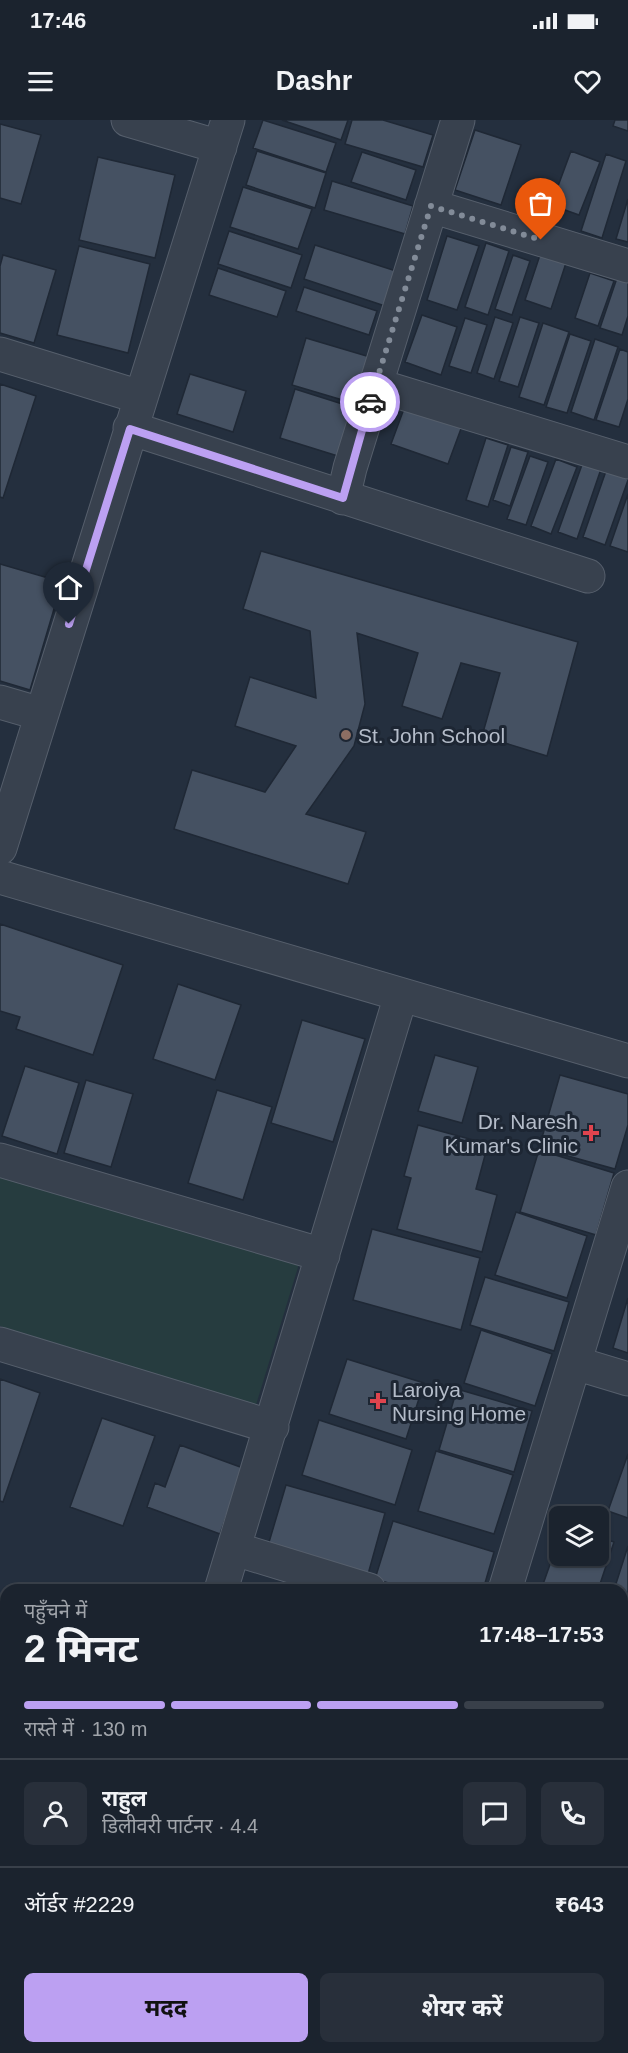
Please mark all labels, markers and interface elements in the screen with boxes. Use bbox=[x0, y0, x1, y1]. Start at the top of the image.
text: 17:46 bbox=[30, 8, 86, 33]
icon: menu bbox=[24, 65, 57, 98]
icon: heart bbox=[571, 65, 604, 98]
text: Dashr bbox=[276, 66, 352, 96]
pin bbox=[515, 178, 566, 240]
icon: bag bbox=[524, 187, 557, 220]
courier bbox=[340, 372, 400, 432]
icon: car bbox=[354, 386, 387, 419]
pin bbox=[43, 562, 94, 624]
icon: home bbox=[52, 571, 85, 604]
place label: St. John School bbox=[358, 724, 505, 747]
marker: St. John School bbox=[339, 728, 353, 742]
place label: Dr. Naresh Kumar's Clinic bbox=[444, 1110, 578, 1157]
marker: Dr. Naresh Kumar's Clinic bbox=[582, 1124, 600, 1142]
place label: Laroiya Nursing Home bbox=[392, 1378, 526, 1425]
marker: Laroiya Nursing Home bbox=[369, 1392, 387, 1410]
map controls bbox=[549, 1506, 609, 1566]
button: layers bbox=[549, 1506, 609, 1566]
text: पहुँचने में bbox=[24, 1600, 87, 1622]
text: 17:48–17:53 bbox=[479, 1622, 604, 1647]
text: 2 मिनट bbox=[24, 1627, 138, 1670]
text: रास्ते में · 130 m bbox=[24, 1718, 147, 1740]
button: person bbox=[24, 1782, 87, 1845]
button: chat bbox=[463, 1782, 526, 1845]
button: phone bbox=[541, 1782, 604, 1845]
text: राहुल bbox=[102, 1786, 147, 1811]
text: डिलीवरी पार्टनर · 4.4 bbox=[102, 1815, 258, 1837]
text: ऑर्डर #2229 bbox=[24, 1892, 135, 1917]
text: ₹643 bbox=[555, 1892, 604, 1917]
button: मदद bbox=[24, 1973, 308, 2042]
button: शेयर करें bbox=[320, 1973, 604, 2042]

